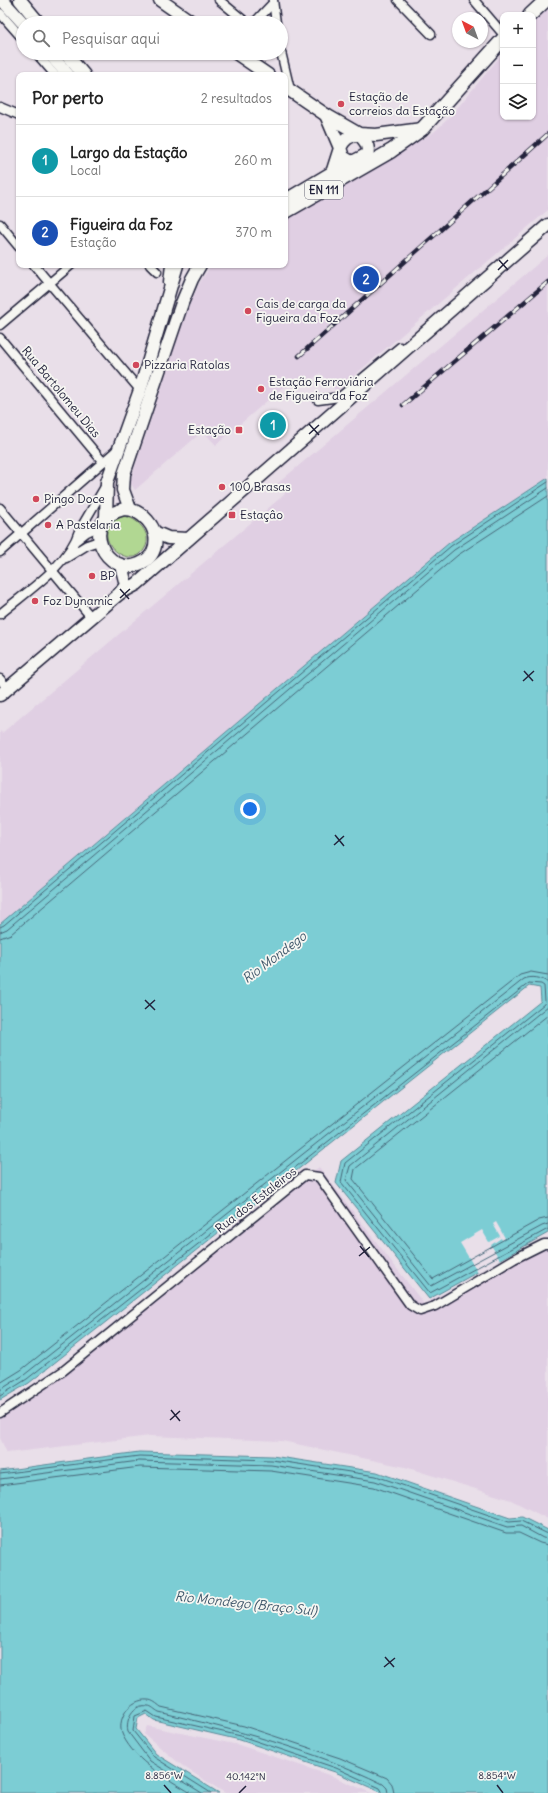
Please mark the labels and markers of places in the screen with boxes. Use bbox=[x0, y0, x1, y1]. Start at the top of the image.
place label: Estação de correios da Estação bbox=[349, 89, 455, 118]
marker: Estação de correios da Estação bbox=[336, 99, 346, 109]
pin: 2 bbox=[353, 264, 379, 294]
place label: Cais de carga da Figueira da Foz bbox=[256, 296, 346, 325]
marker: Cais de carga da Figueira da Foz bbox=[243, 306, 253, 316]
place label: Pizzaria Ratolas bbox=[144, 357, 230, 372]
marker: Pizzaria Ratolas bbox=[131, 360, 141, 370]
place label: Estação Ferroviária de Figueira da Foz bbox=[269, 374, 374, 403]
marker: Estação Ferroviária de Figueira da Foz bbox=[256, 384, 266, 394]
pin: 1 bbox=[260, 410, 286, 440]
place label: Estação bbox=[188, 422, 231, 437]
marker: Estação bbox=[234, 425, 244, 435]
place label: 100 Brasas bbox=[230, 479, 291, 494]
marker: 100 Brasas bbox=[217, 482, 227, 492]
place label: Pingo Doce bbox=[44, 491, 105, 506]
marker: Pingo Doce bbox=[31, 494, 41, 504]
place label: Estaçâo bbox=[240, 507, 283, 522]
marker: Estaçâo bbox=[227, 510, 237, 520]
place label: A Pastelaria bbox=[56, 517, 120, 532]
marker: A Pastelaria bbox=[43, 520, 53, 530]
place label: BP bbox=[100, 568, 115, 583]
marker: BP bbox=[87, 571, 97, 581]
place label: Foz Dynamic bbox=[43, 593, 113, 608]
marker: Foz Dynamic bbox=[30, 596, 40, 606]

